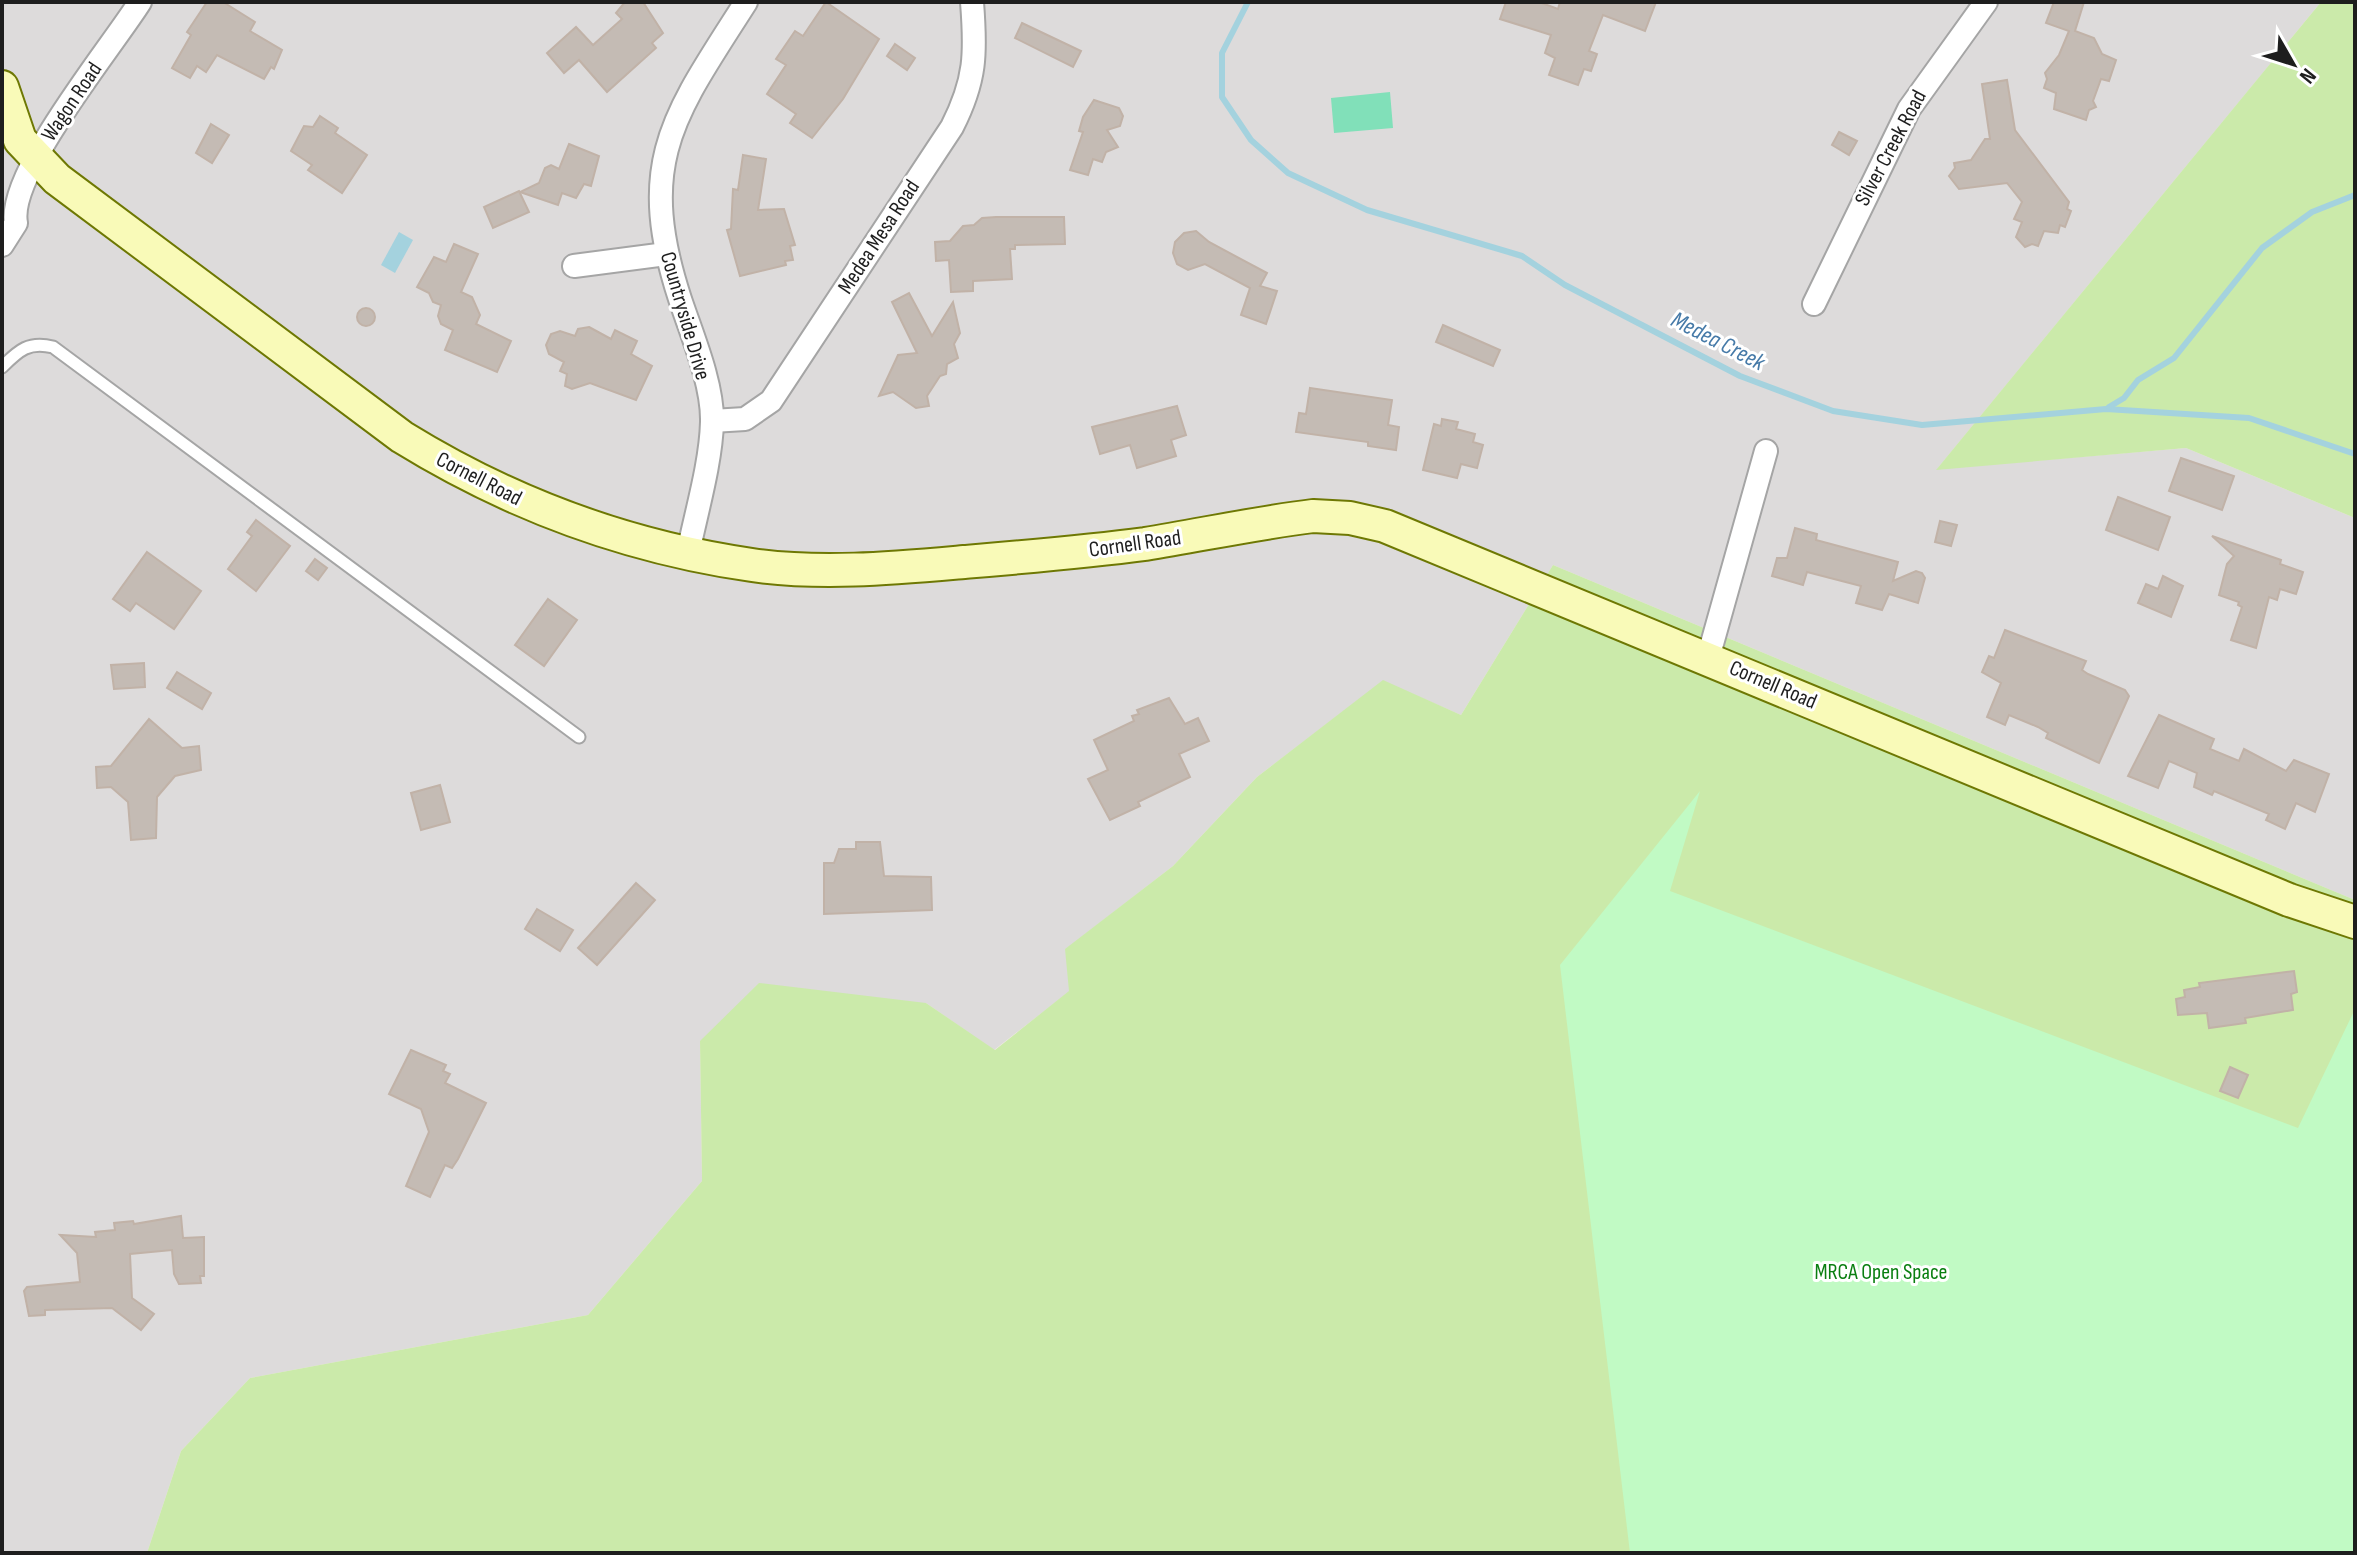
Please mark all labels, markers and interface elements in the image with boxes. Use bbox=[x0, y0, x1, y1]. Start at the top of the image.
north arrow bbox=[2253, 24, 2333, 104]
street label: Wagon Road bbox=[36, 57, 108, 147]
text: N bbox=[2293, 63, 2322, 89]
street label: Silver Creek Road bbox=[1849, 85, 1933, 211]
street label: Medea Mesa Road bbox=[832, 175, 926, 299]
street label: Countryside Drive bbox=[654, 249, 716, 383]
water label: Medea Creek bbox=[1666, 305, 1771, 377]
street label: Cornell Road bbox=[432, 446, 526, 512]
street label: Cornell Road bbox=[1087, 524, 1183, 564]
street label: Cornell Road bbox=[1725, 654, 1821, 716]
park label: MRCA Open Space bbox=[1815, 1259, 1947, 1286]

